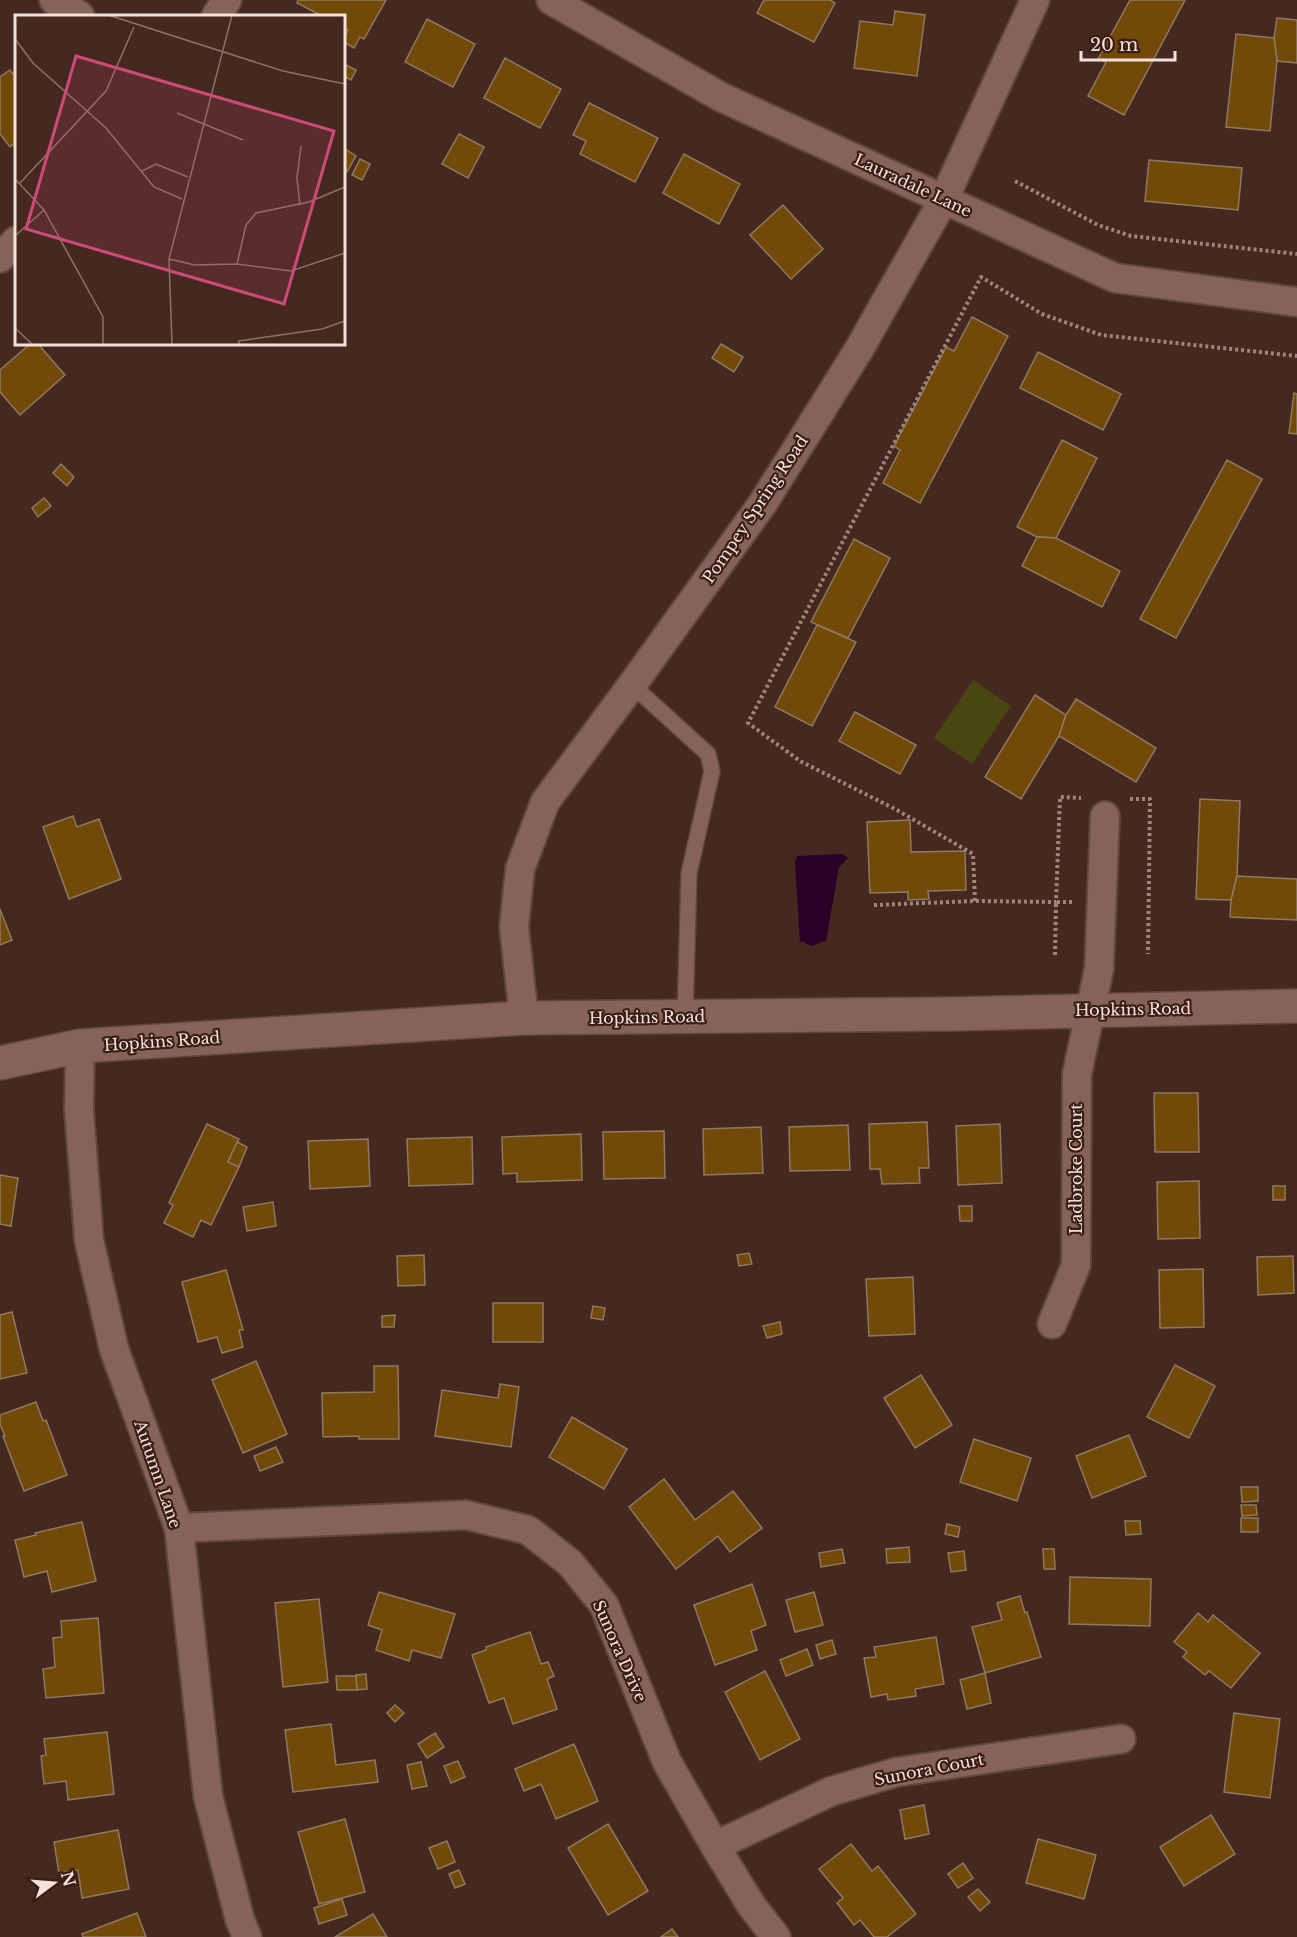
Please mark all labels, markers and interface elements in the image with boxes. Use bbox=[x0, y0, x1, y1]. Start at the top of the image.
inset map bbox=[15, 15, 345, 345]
scale bar bbox=[1081, 24, 1176, 62]
text: 20 m bbox=[1090, 34, 1138, 56]
street label: Lauradale Lane bbox=[851, 149, 975, 221]
street label: Pompey Spring Road bbox=[698, 431, 812, 587]
street label: Hopkins Road bbox=[1075, 998, 1192, 1020]
street label: Hopkins Road bbox=[589, 1006, 706, 1028]
street label: Hopkins Road bbox=[103, 1027, 221, 1055]
street label: Ladbroke Court bbox=[1066, 1104, 1086, 1234]
street label: Autumn Lane bbox=[130, 1416, 186, 1531]
street label: Sunora Drive bbox=[589, 1597, 651, 1705]
street label: Sunora Court bbox=[873, 1749, 985, 1789]
north arrow bbox=[24, 1853, 84, 1913]
text: N bbox=[57, 1869, 80, 1889]

